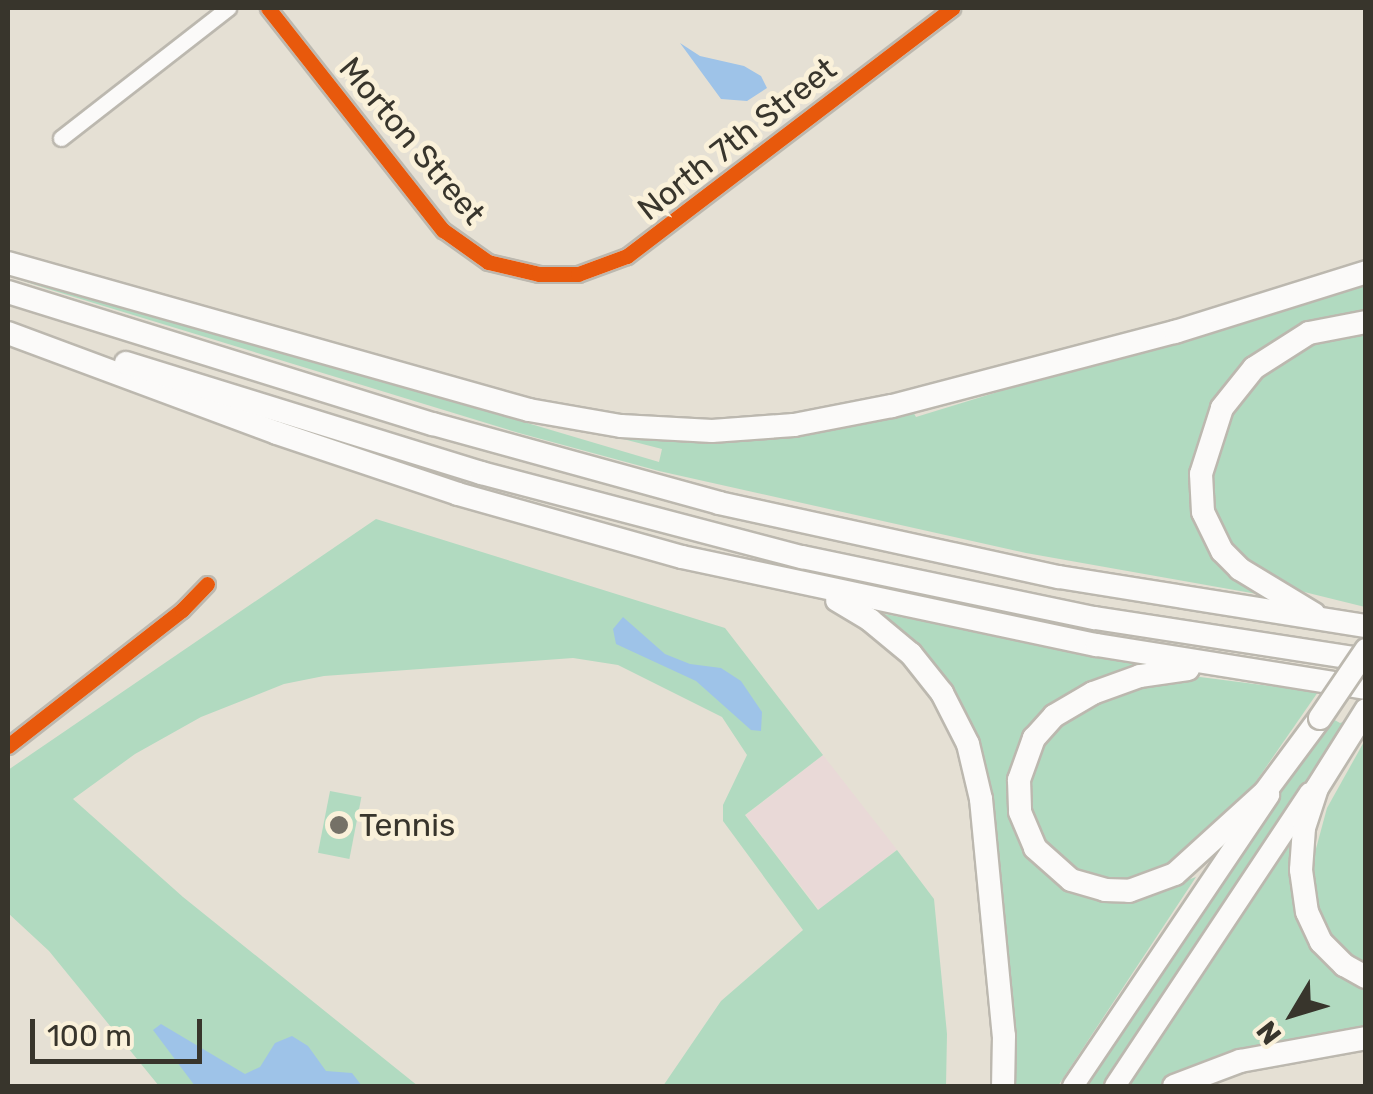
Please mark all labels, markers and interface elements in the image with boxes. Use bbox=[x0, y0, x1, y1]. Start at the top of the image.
street label: Morton Street bbox=[331, 50, 493, 232]
street label: North 7th Street bbox=[630, 50, 844, 228]
place label: Tennis bbox=[359, 806, 455, 844]
marker: Tennis bbox=[328, 814, 350, 836]
north arrow bbox=[1243, 964, 1343, 1064]
scale bar bbox=[35, 999, 208, 1061]
text: N bbox=[1250, 1015, 1288, 1051]
text: 100 m bbox=[47, 1018, 132, 1054]

